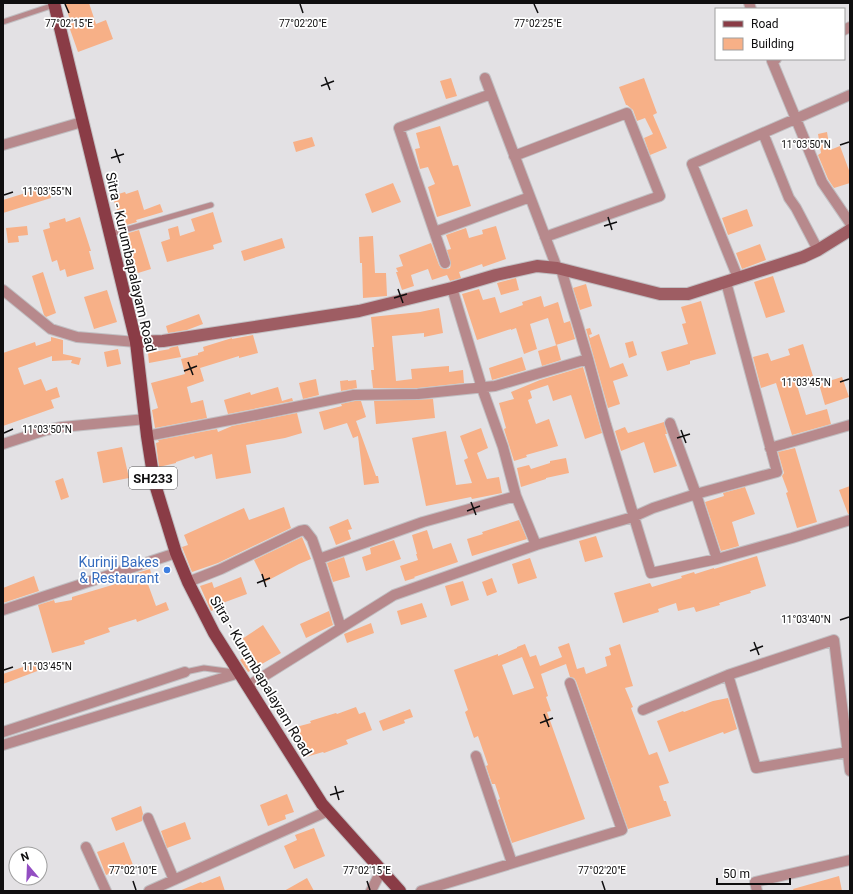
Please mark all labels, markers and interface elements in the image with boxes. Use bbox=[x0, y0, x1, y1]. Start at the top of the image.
legend bbox=[715, 8, 845, 60]
text: Road bbox=[751, 17, 779, 31]
text: 77°02'15"E bbox=[45, 18, 93, 29]
text: 77°02'20"E bbox=[279, 18, 327, 29]
text: 77°02'25"E bbox=[514, 18, 562, 29]
text: Building bbox=[751, 37, 794, 51]
text: 11°03'50"N bbox=[781, 139, 831, 150]
street label: Sitra - Kurumbapalayam Road bbox=[102, 170, 160, 354]
text: 11°03'55"N bbox=[22, 186, 72, 197]
text: 11°03'45"N bbox=[781, 377, 831, 388]
text: 11°03'50"N bbox=[22, 424, 72, 435]
road number: SH233 bbox=[129, 467, 177, 489]
place label: Kurinji Bakes & Restaurant bbox=[79, 554, 159, 586]
marker: Kurinji Bakes & Restaurant bbox=[162, 565, 172, 575]
street label: Sitra - Kurumbapalayam Road bbox=[207, 593, 315, 759]
text: 11°03'40"N bbox=[781, 614, 831, 625]
text: 11°03'45"N bbox=[22, 661, 72, 672]
north arrow bbox=[8, 846, 48, 886]
text: N bbox=[19, 850, 31, 864]
scale bar bbox=[717, 860, 790, 886]
text: 77°02'10"E bbox=[109, 865, 157, 876]
text: 77°02'15"E bbox=[343, 865, 391, 876]
text: 77°02'20"E bbox=[578, 865, 626, 876]
text: 50 m bbox=[723, 867, 750, 881]

